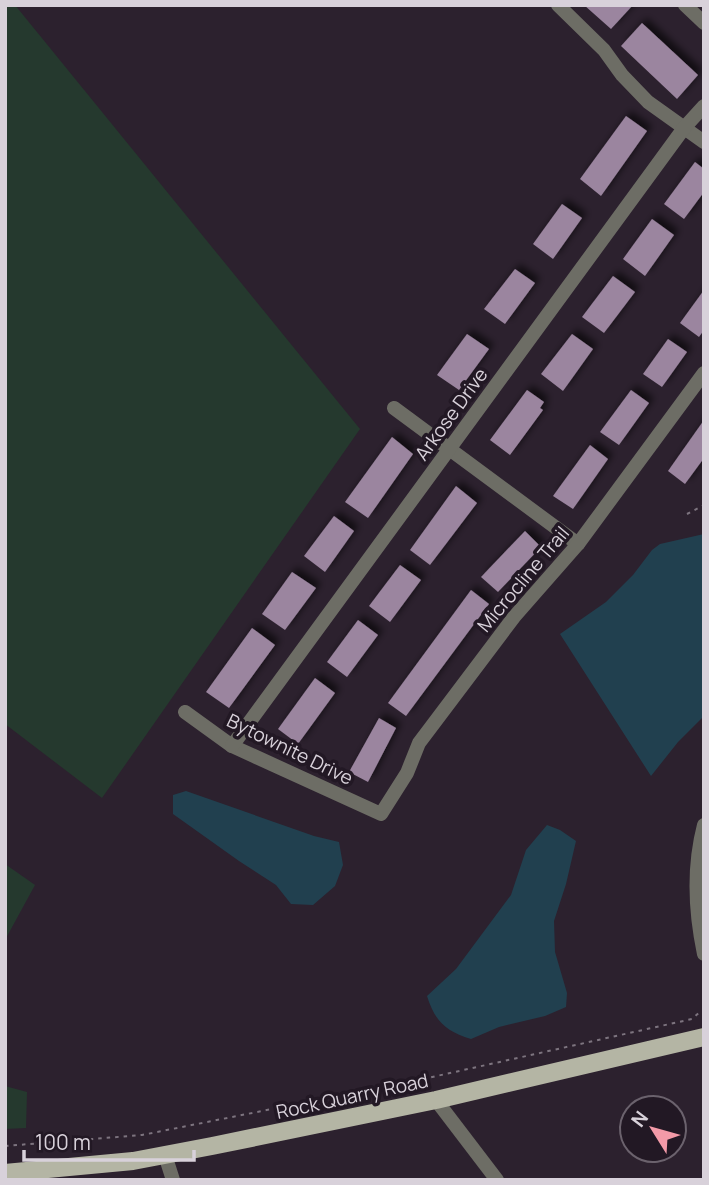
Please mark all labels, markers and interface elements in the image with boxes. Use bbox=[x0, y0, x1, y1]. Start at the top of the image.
street label: Arkose Drive bbox=[409, 362, 493, 466]
street label: Microcline Trail bbox=[471, 521, 575, 637]
street label: Bytownite Drive bbox=[223, 707, 357, 791]
street label: Rock Quarry Road bbox=[273, 1067, 431, 1125]
north arrow bbox=[618, 1094, 688, 1164]
text: N bbox=[625, 1105, 654, 1132]
scale bar bbox=[24, 1118, 194, 1162]
text: 100 m bbox=[35, 1128, 91, 1156]

